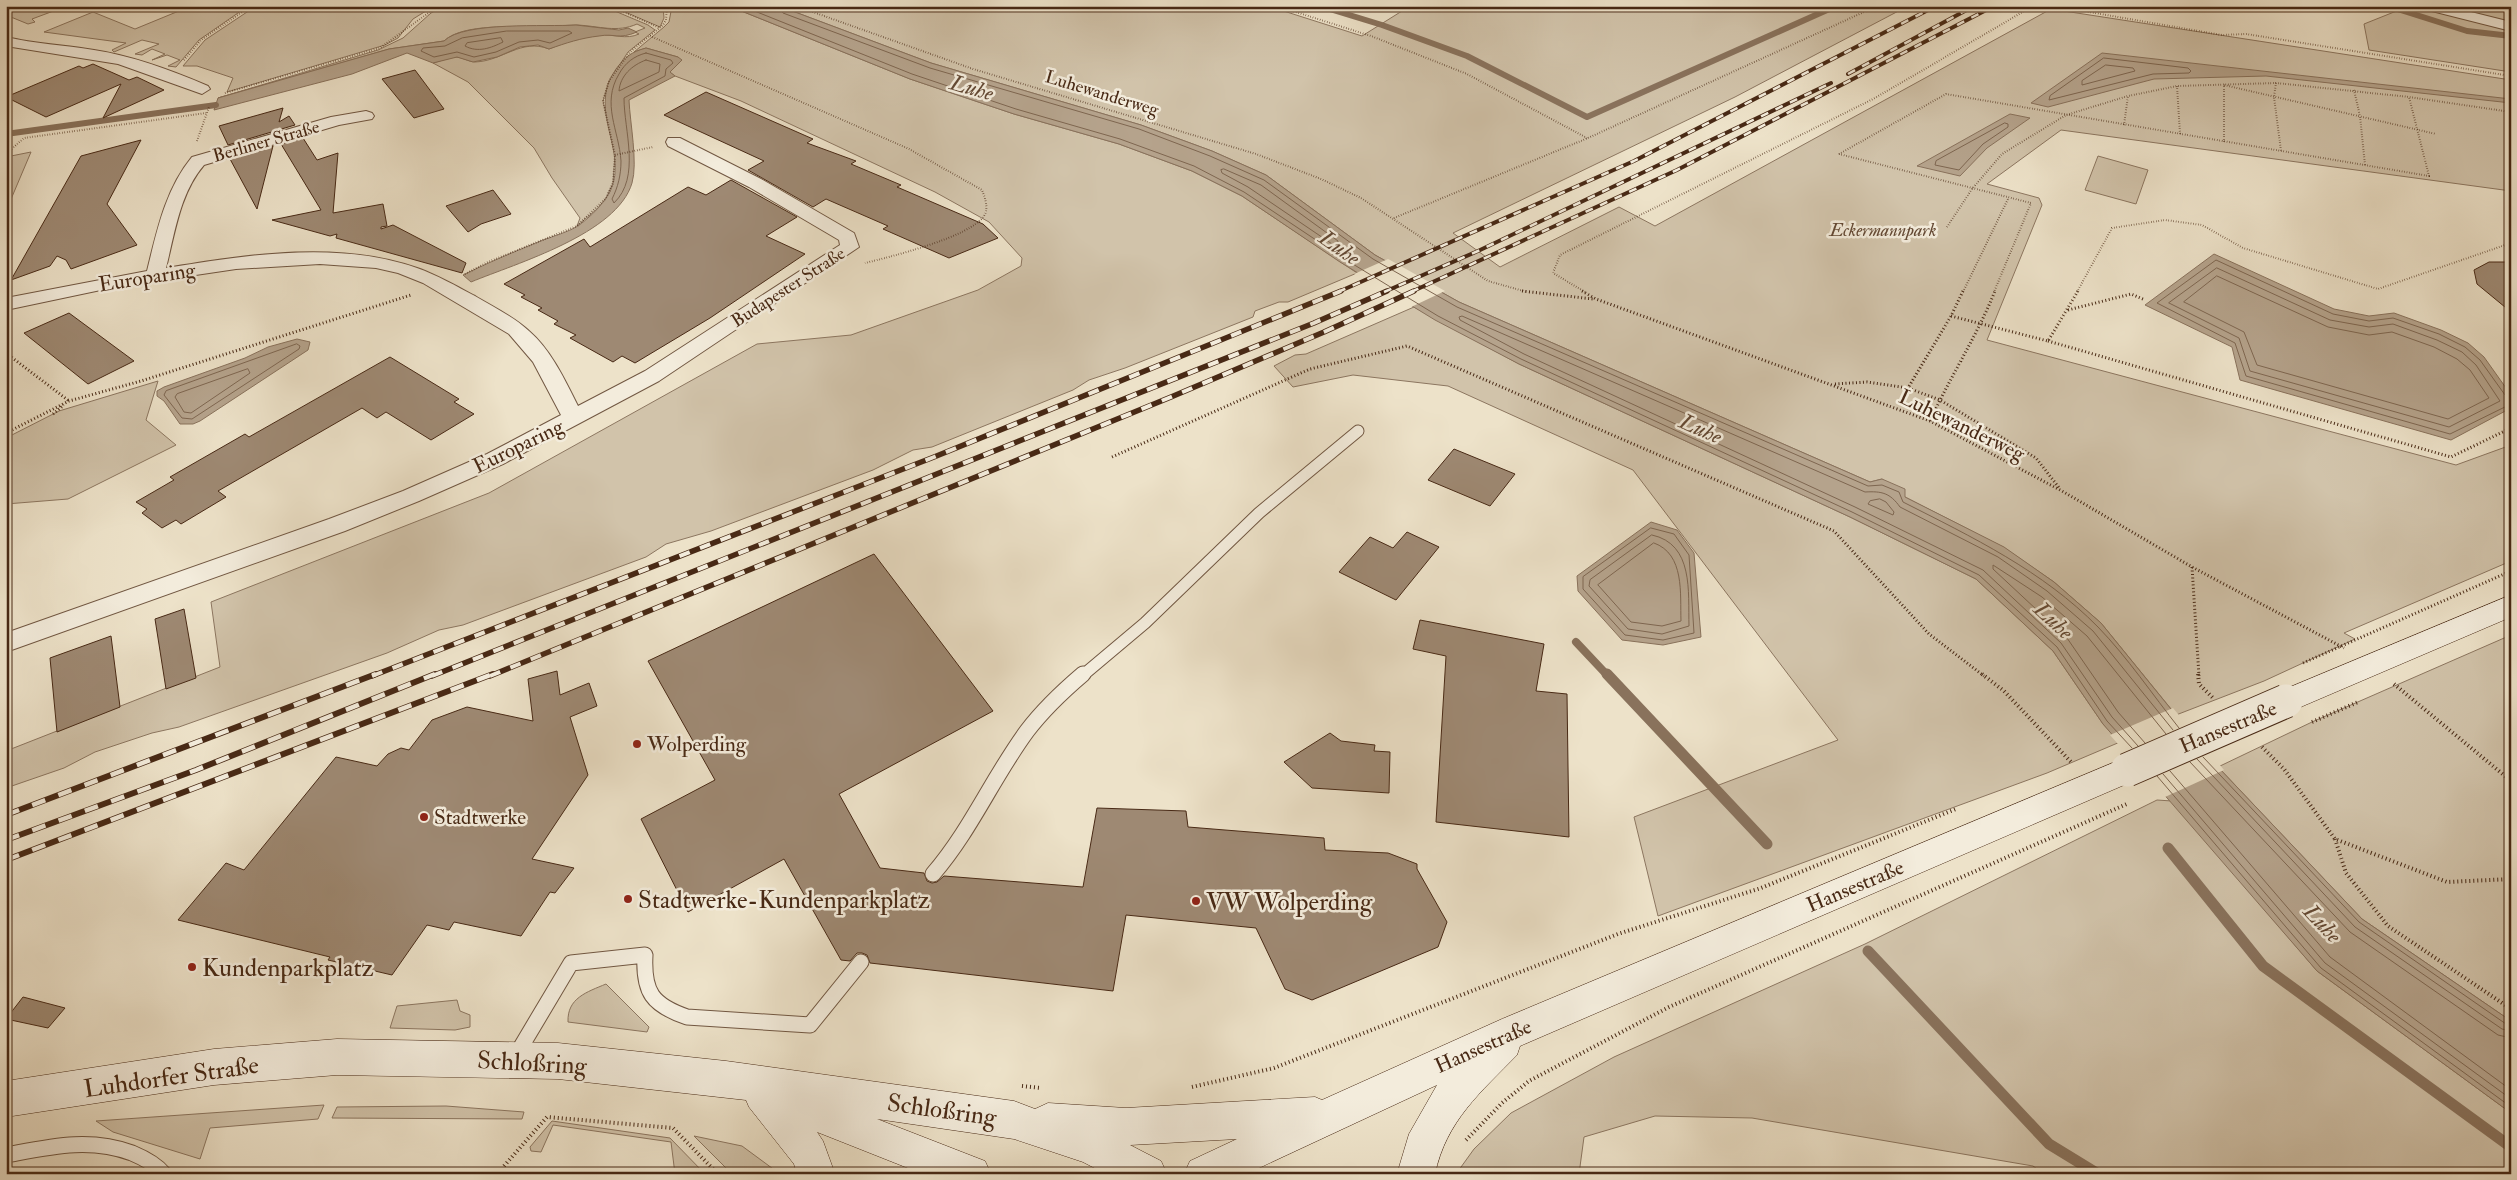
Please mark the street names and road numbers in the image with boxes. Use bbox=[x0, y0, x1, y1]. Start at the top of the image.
street label: Luhewanderweg bbox=[1042, 65, 1162, 122]
street label: Berliner Straße bbox=[210, 115, 323, 168]
street label: Budapester Straße bbox=[727, 242, 850, 333]
street label: Europaring bbox=[97, 256, 198, 298]
street label: Luhewanderweg bbox=[1894, 383, 2030, 468]
street label: Europaring bbox=[468, 413, 569, 480]
street label: Hansestraße bbox=[2175, 695, 2281, 760]
street label: Hansestraße bbox=[1802, 854, 1908, 919]
street label: Hansestraße bbox=[1431, 1013, 1536, 1080]
street label: Schloßring bbox=[476, 1045, 588, 1082]
street label: Luhdorfer Straße bbox=[82, 1050, 261, 1105]
street label: Schloßring bbox=[885, 1087, 999, 1134]

